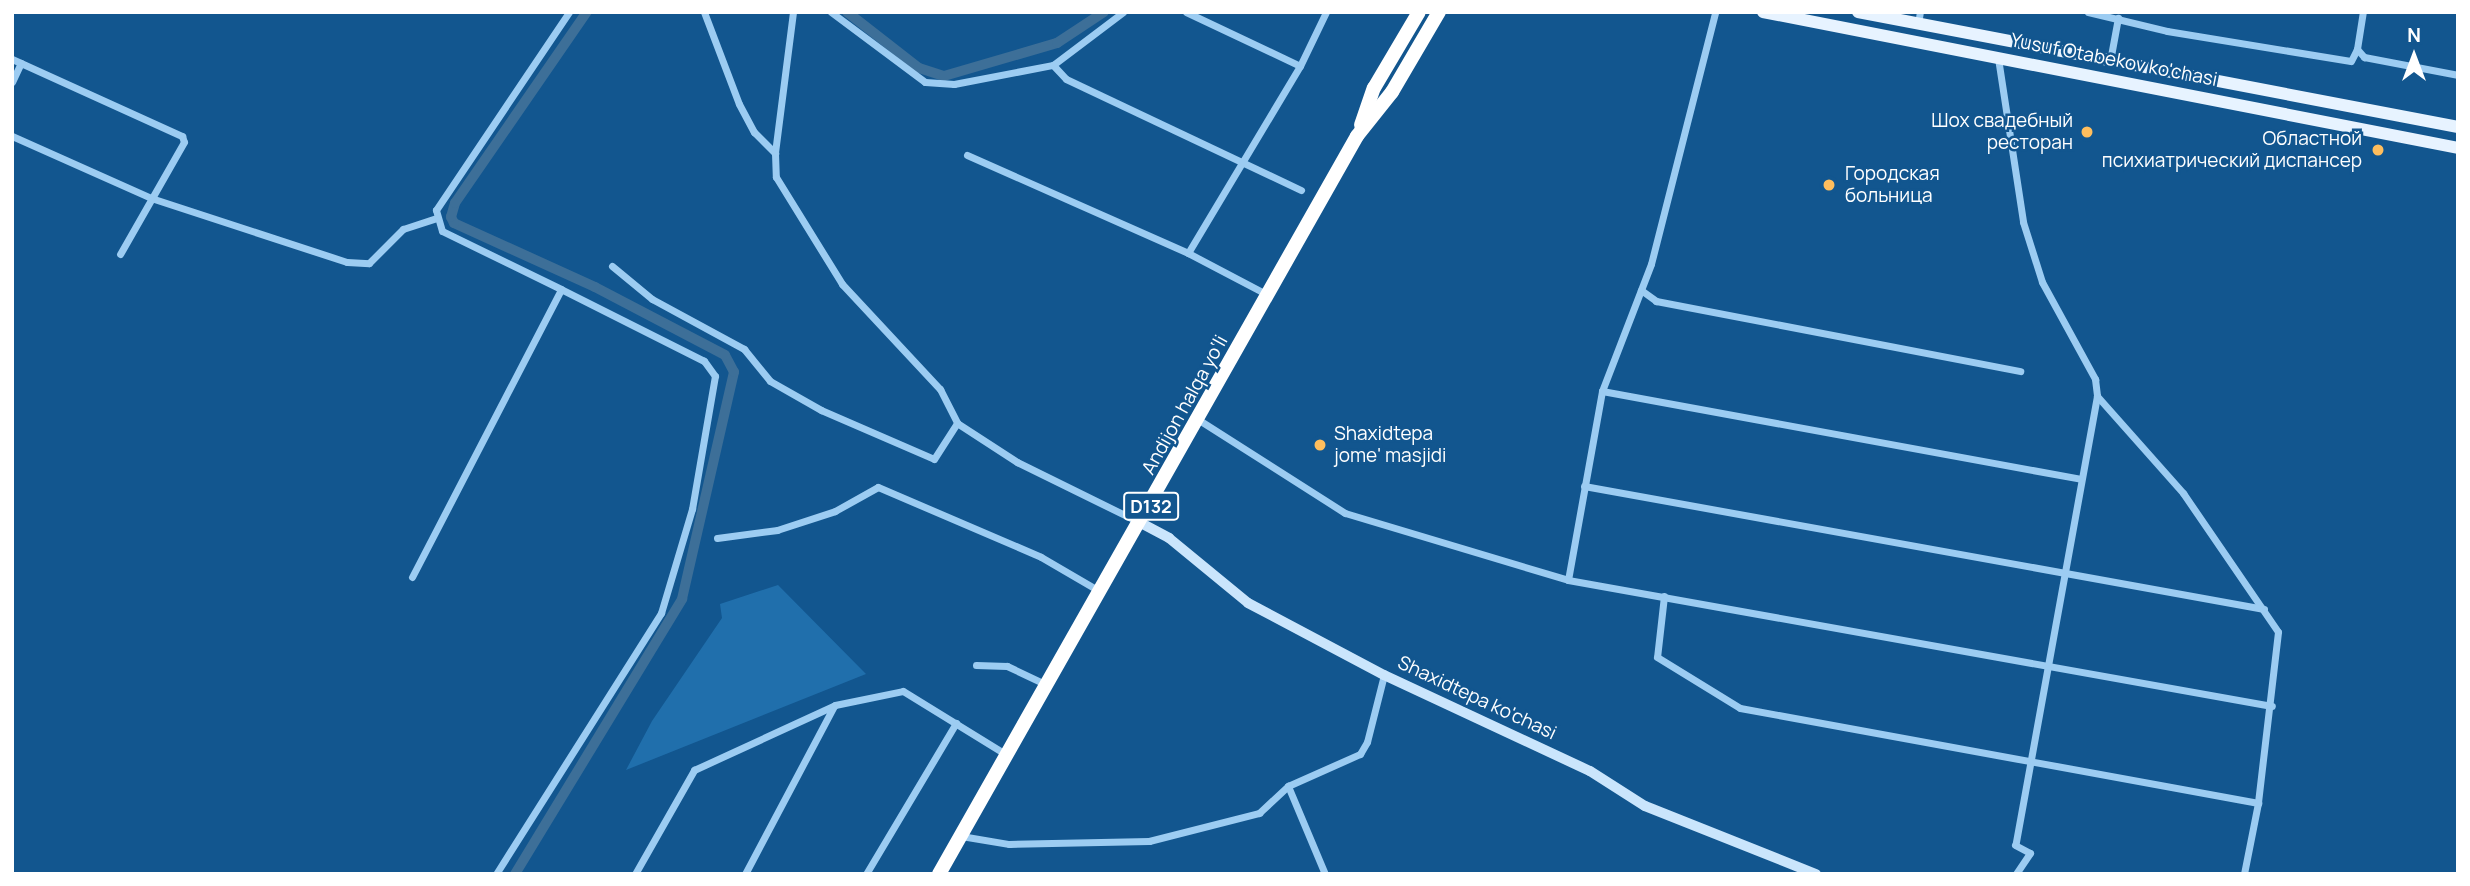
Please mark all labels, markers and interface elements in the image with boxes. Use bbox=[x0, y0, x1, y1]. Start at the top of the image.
north arrow bbox=[2379, 21, 2449, 91]
text: N bbox=[2407, 22, 2421, 48]
street label: Yusuf Otabekov ko'chasi bbox=[2009, 29, 2219, 91]
place label: Шох свадебный ресторан bbox=[1931, 110, 2073, 154]
marker: Шох свадебный ресторан bbox=[2079, 124, 2095, 140]
place label: Областной психиатрический диспансер bbox=[2102, 128, 2362, 172]
marker: Областной психиатрический диспансер bbox=[2368, 140, 2388, 160]
place label: Городская больница bbox=[1845, 163, 1940, 207]
marker: Городская больница bbox=[1819, 175, 1839, 195]
street label: Andijon halqa yo‘li bbox=[1137, 331, 1233, 479]
place label: Shaxidtepa jome' masjidi bbox=[1334, 423, 1447, 467]
marker: Shaxidtepa jome' masjidi bbox=[1312, 437, 1328, 453]
road number: D132 bbox=[1123, 492, 1179, 520]
street label: Shaxidtepa ko'chasi bbox=[1394, 651, 1560, 745]

